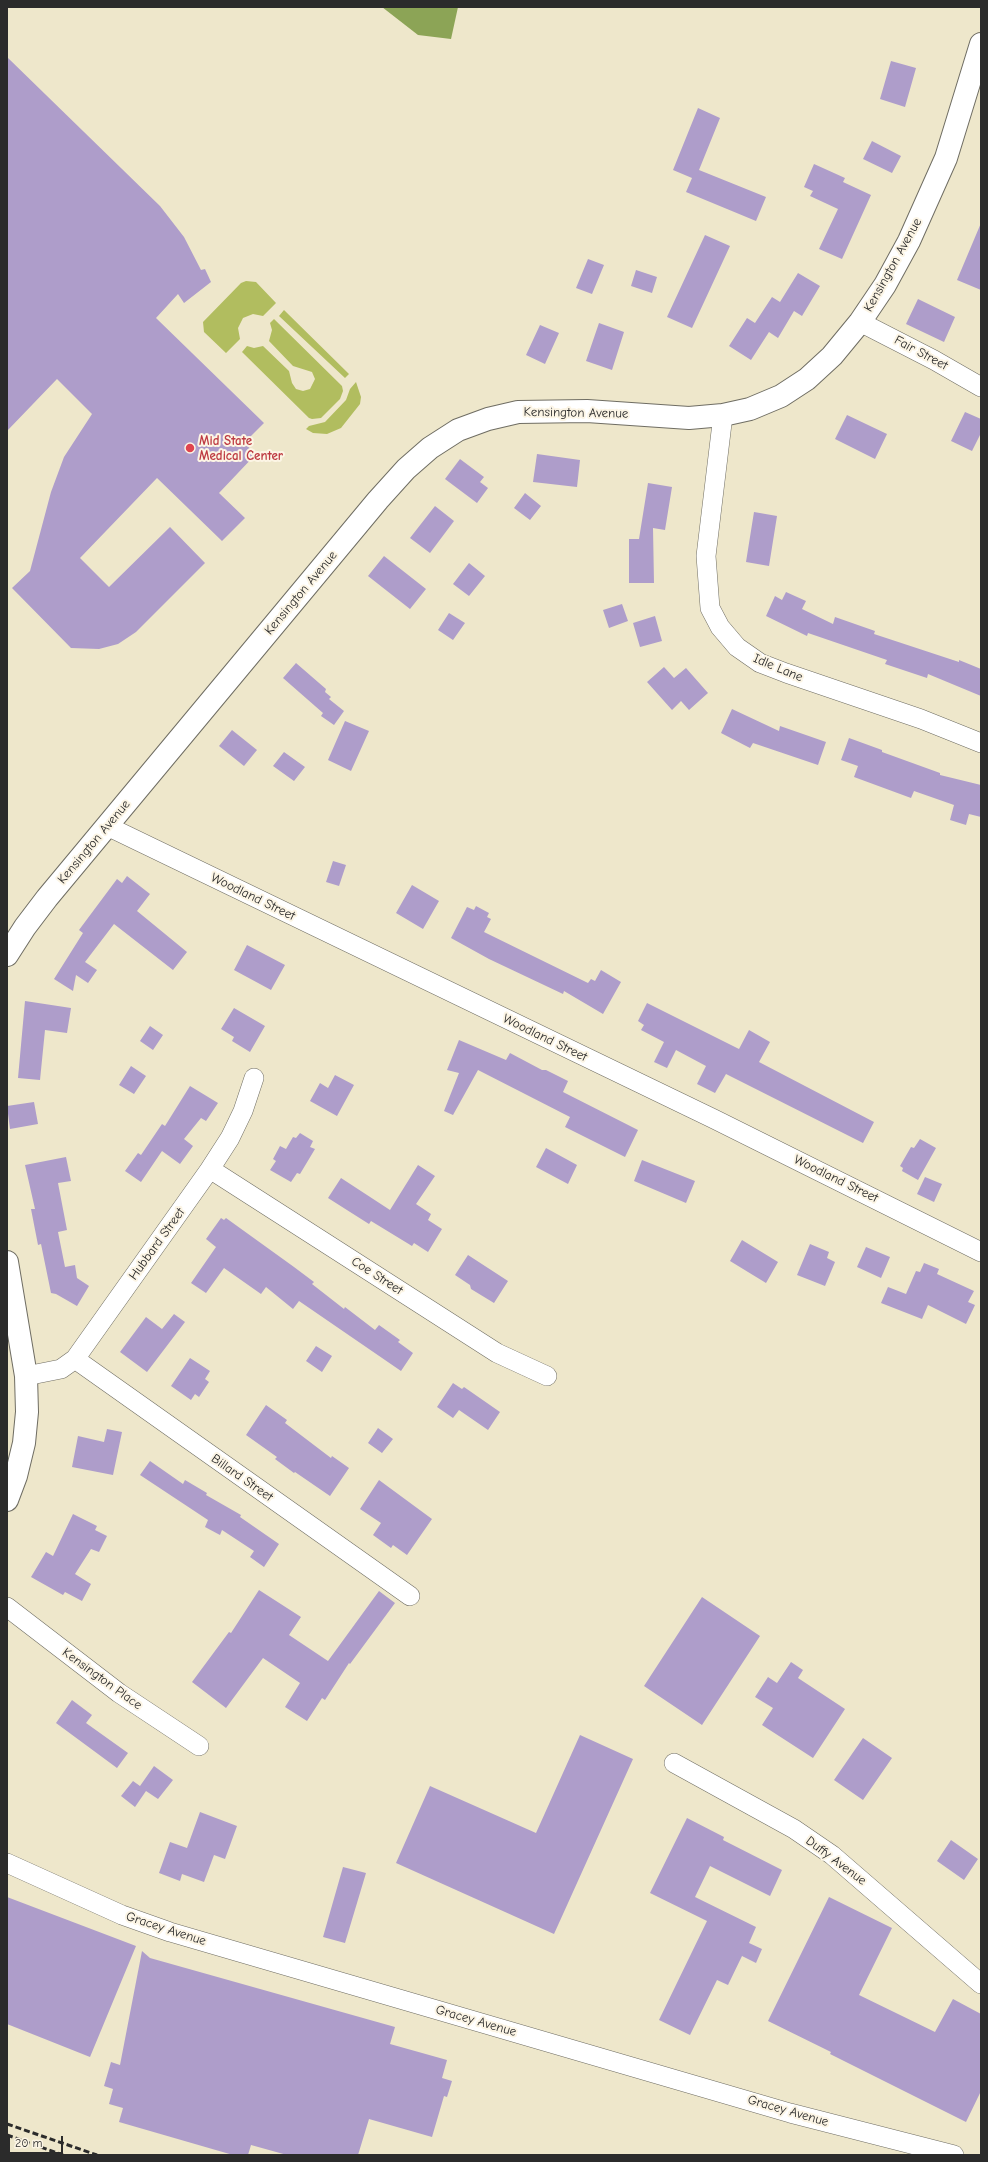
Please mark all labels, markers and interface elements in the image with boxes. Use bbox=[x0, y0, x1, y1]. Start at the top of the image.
street label: Kensington Avenue bbox=[861, 215, 925, 315]
street label: Fair Street bbox=[892, 332, 950, 374]
street label: Kensington Avenue bbox=[523, 404, 629, 422]
place label: Mid State Medical Center bbox=[199, 433, 283, 464]
marker: Mid State Medical Center bbox=[184, 442, 196, 454]
street label: Kensington Avenue bbox=[261, 548, 341, 638]
street label: Idle Lane bbox=[751, 651, 805, 685]
street label: Kensington Avenue bbox=[54, 797, 134, 887]
street label: Woodland Street bbox=[208, 870, 298, 924]
street label: Woodland Street bbox=[500, 1011, 590, 1065]
street label: Woodland Street bbox=[791, 1152, 881, 1206]
street label: Hubbard Street bbox=[126, 1205, 188, 1283]
street label: Coe Street bbox=[348, 1254, 406, 1298]
street label: Billard Street bbox=[208, 1451, 276, 1505]
street label: Kensington Place bbox=[59, 1645, 145, 1713]
street label: Duffy Avenue bbox=[803, 1833, 869, 1889]
street label: Gracey Avenue bbox=[124, 1909, 208, 1949]
street label: Gracey Avenue bbox=[434, 2002, 518, 2040]
street label: Gracey Avenue bbox=[746, 2092, 830, 2130]
scale bar bbox=[10, 2128, 65, 2154]
text: 20 m bbox=[15, 2136, 43, 2150]

